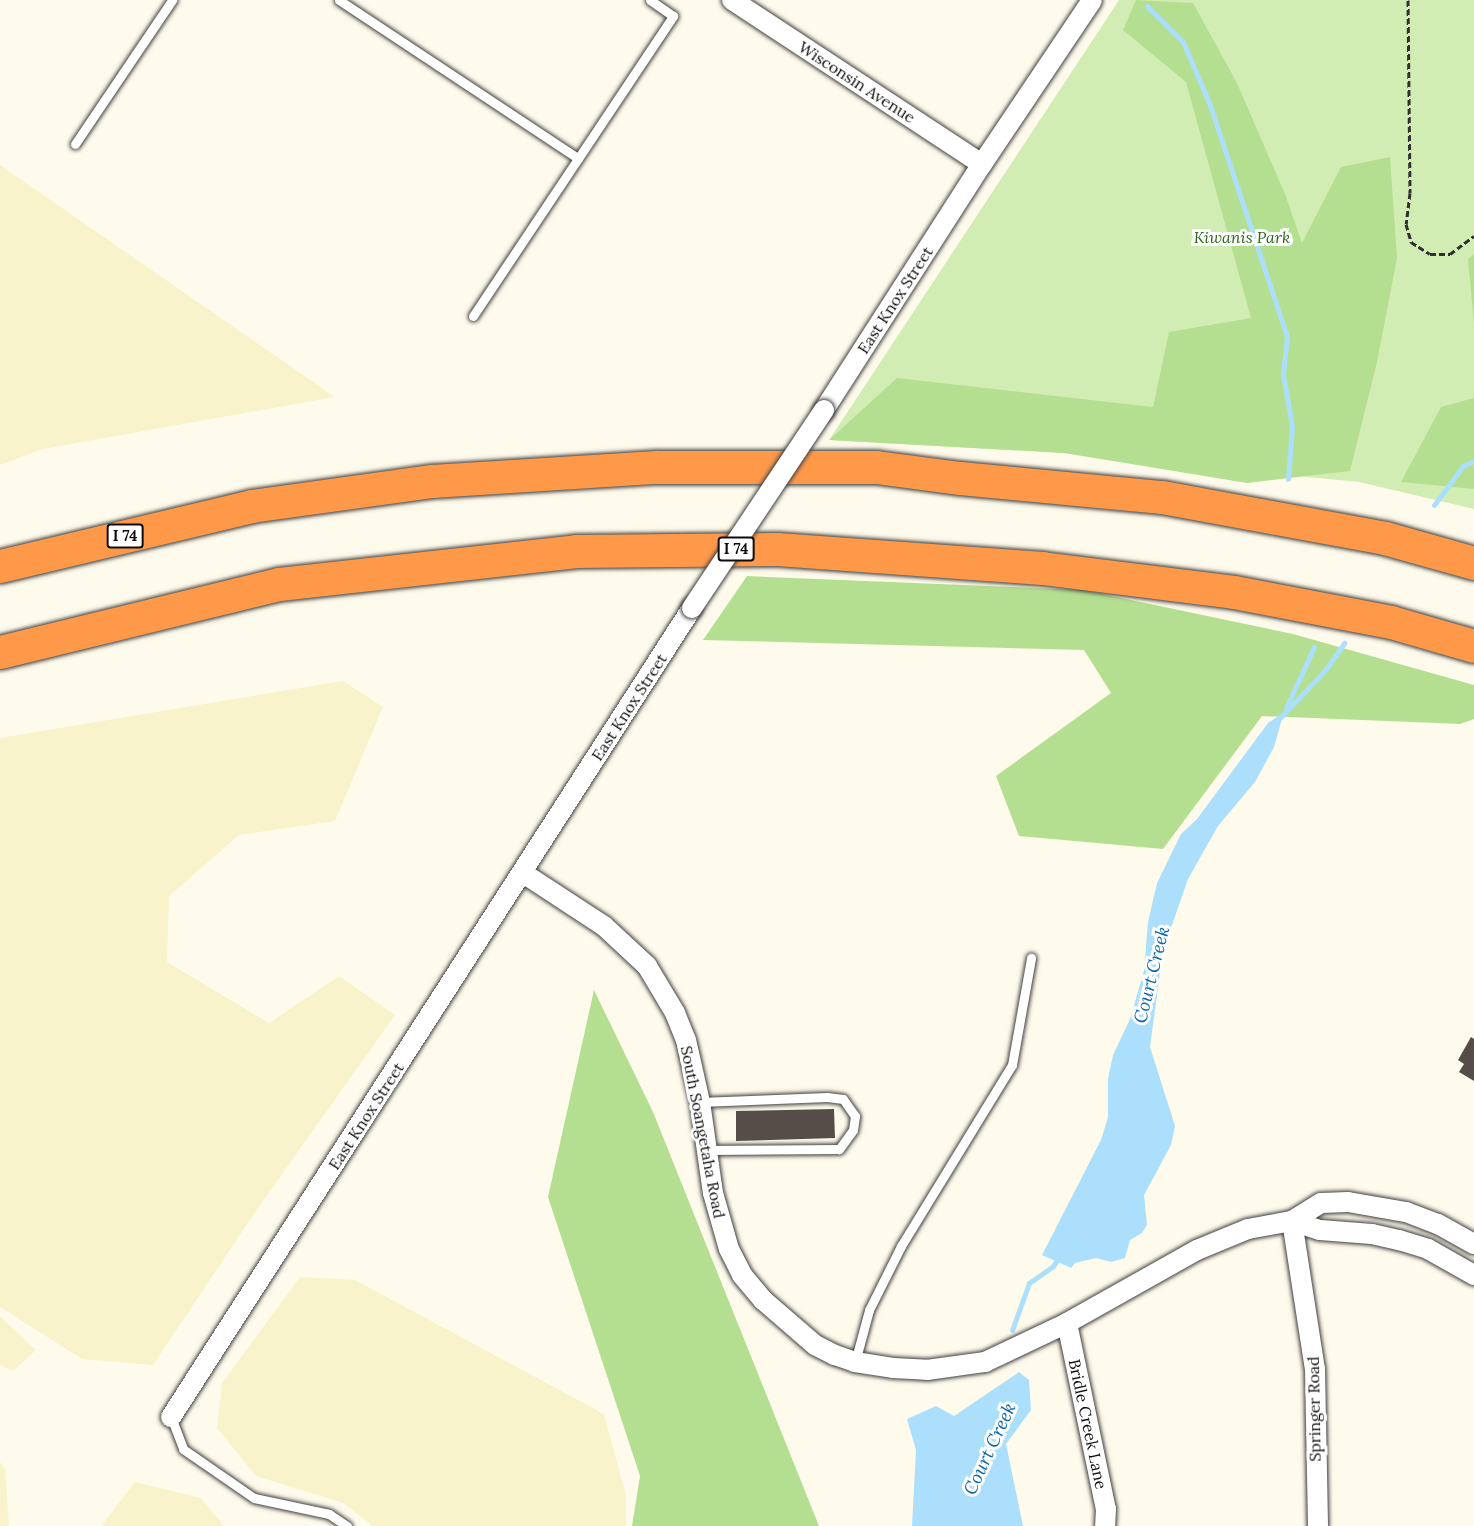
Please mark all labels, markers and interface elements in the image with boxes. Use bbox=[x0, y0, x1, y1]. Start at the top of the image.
street label: Wisconsin Avenue bbox=[795, 37, 919, 127]
park label: Kiwanis Park bbox=[1194, 227, 1290, 247]
street label: East Knox Street bbox=[853, 243, 937, 357]
road number: I 74 bbox=[106, 524, 144, 548]
road number: I 74 bbox=[716, 537, 756, 561]
street label: East Knox Street bbox=[587, 650, 671, 764]
water label: Court Creek bbox=[1130, 924, 1174, 1026]
street label: South Soangetaha Road bbox=[677, 1044, 729, 1220]
street label: East Knox Street bbox=[324, 1059, 408, 1173]
street label: Springer Road bbox=[1303, 1356, 1325, 1462]
street label: Bridle Creek Lane bbox=[1065, 1357, 1111, 1491]
water label: Court Creek bbox=[959, 1400, 1021, 1498]

